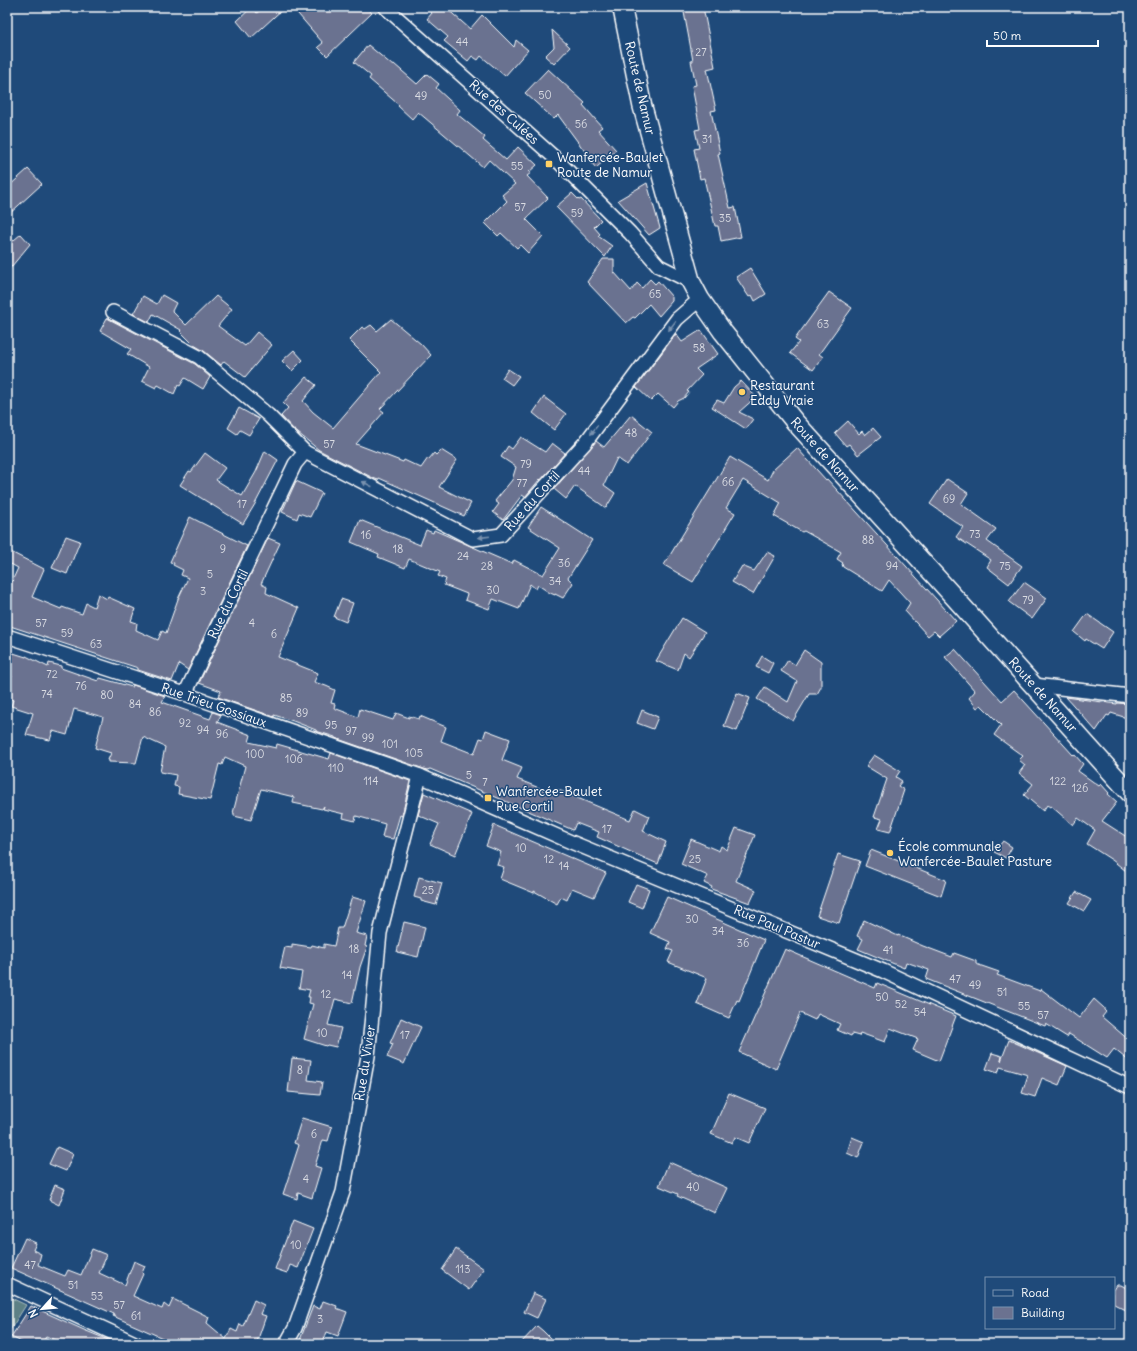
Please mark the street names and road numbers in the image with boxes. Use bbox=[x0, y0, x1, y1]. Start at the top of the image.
street label: Route de Namur bbox=[621, 40, 659, 137]
street label: Rue des Culées bbox=[466, 76, 543, 148]
street label: Route de Namur bbox=[787, 414, 864, 497]
street label: Rue du Cortil bbox=[500, 467, 564, 535]
street label: Rue du Cortil bbox=[204, 566, 252, 642]
street label: Route de Namur bbox=[1005, 654, 1082, 737]
street label: Rue Trieu Gossiaux bbox=[159, 679, 270, 731]
street label: Rue Paul Pastur bbox=[731, 901, 823, 953]
street label: Rue du Vivier bbox=[351, 1023, 380, 1102]

